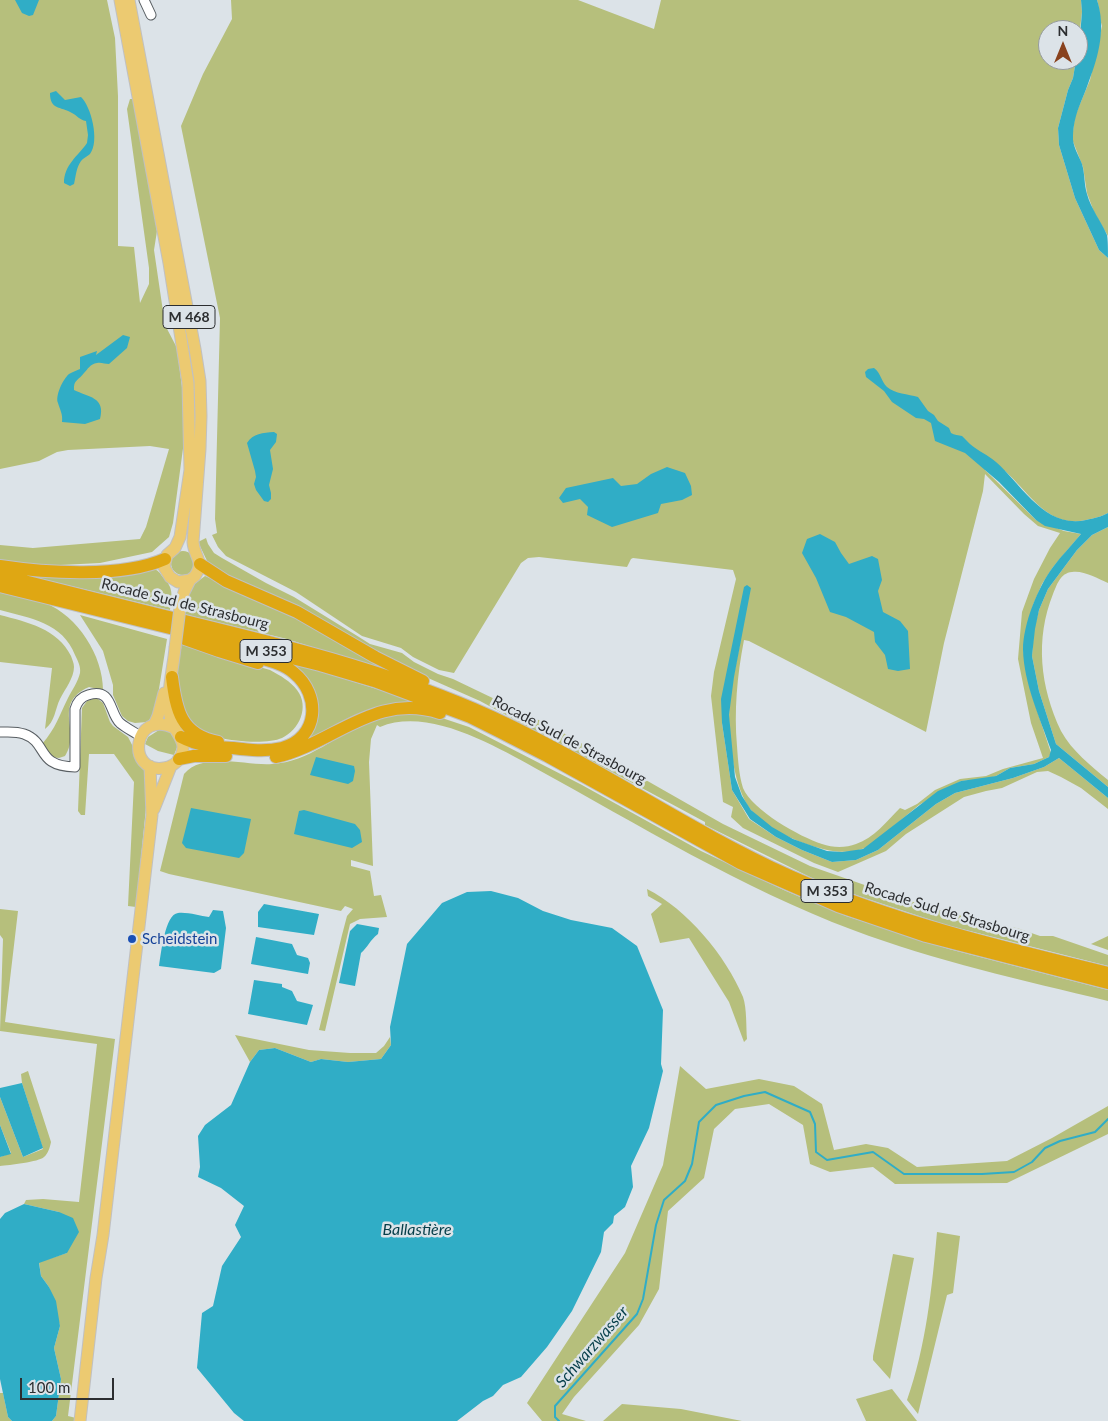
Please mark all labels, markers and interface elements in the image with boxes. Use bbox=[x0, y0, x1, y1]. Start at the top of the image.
north arrow bbox=[1038, 20, 1088, 70]
text: N bbox=[1058, 22, 1068, 39]
road number: M 468 bbox=[163, 306, 215, 328]
street label: Rocade Sud de Strasbourg bbox=[99, 574, 271, 634]
road number: M 353 bbox=[240, 640, 292, 662]
street label: Rocade Sud de Strasbourg bbox=[489, 692, 649, 788]
street label: Rocade Sud de Strasbourg bbox=[862, 878, 1032, 946]
road number: M 353 bbox=[801, 879, 853, 902]
place label: Scheidstein bbox=[142, 930, 217, 948]
marker: Scheidstein bbox=[126, 933, 138, 945]
water label: Ballastière bbox=[382, 1220, 452, 1240]
water label: Schwarzwasser bbox=[552, 1303, 632, 1391]
scale bar bbox=[22, 1368, 116, 1400]
text: 100 m bbox=[28, 1378, 70, 1396]

